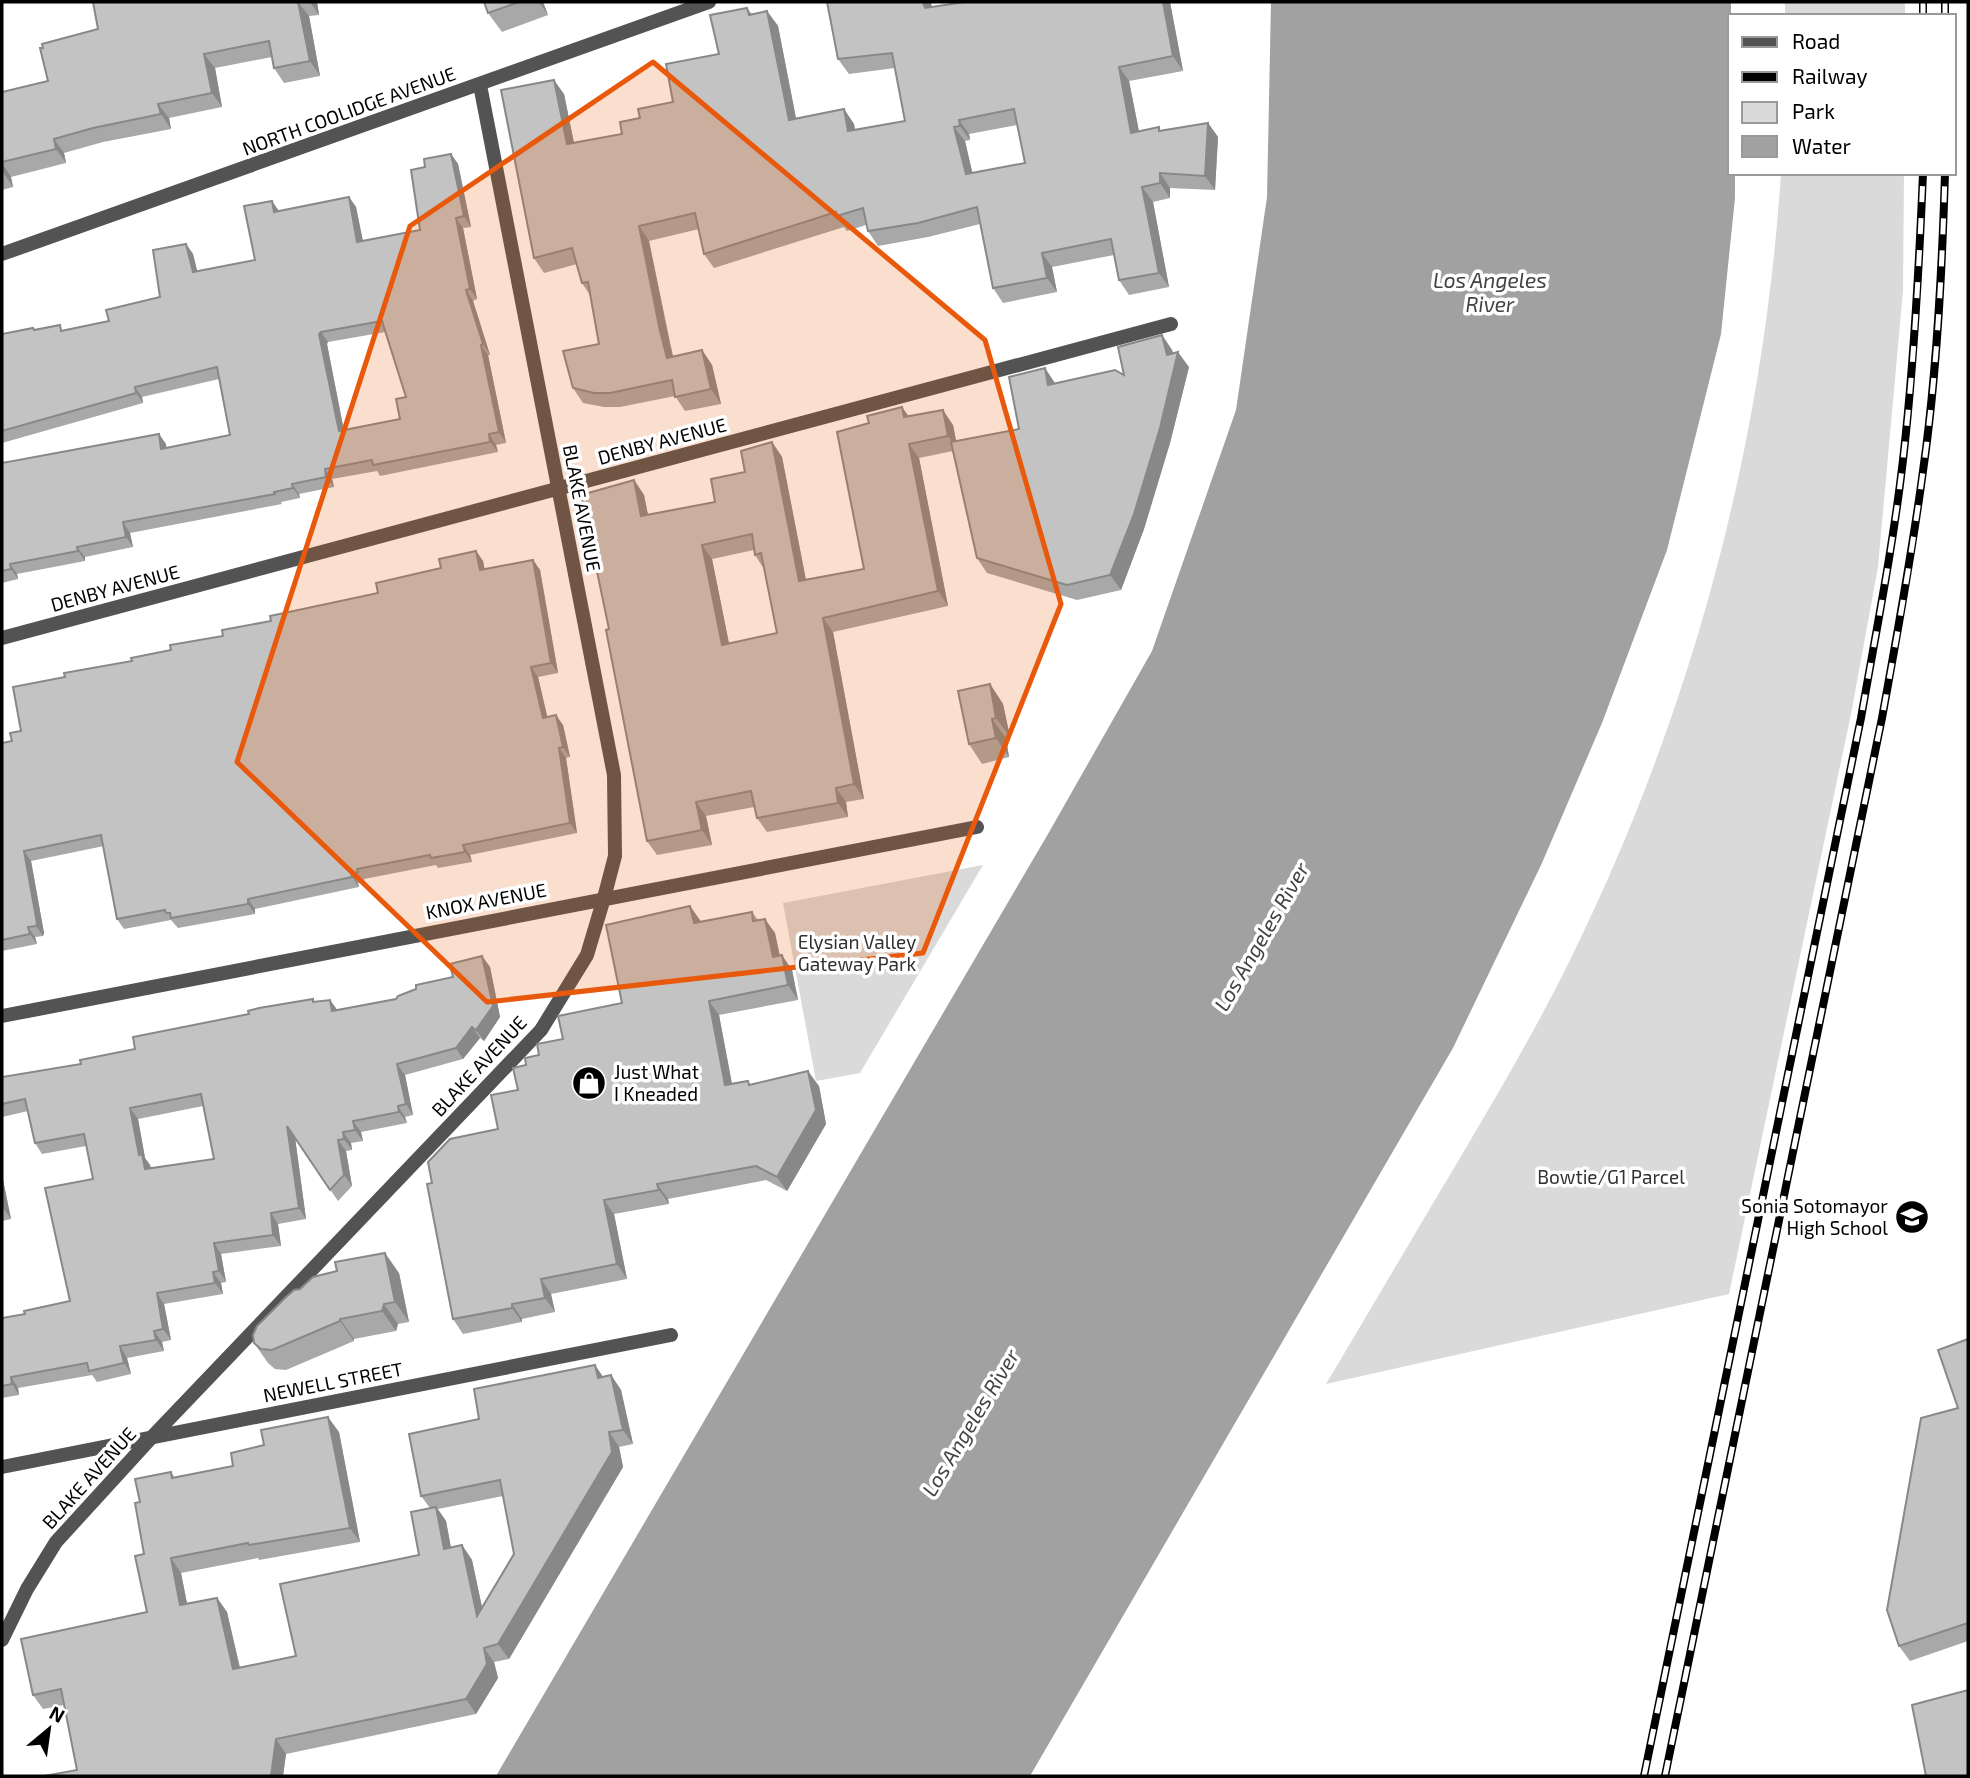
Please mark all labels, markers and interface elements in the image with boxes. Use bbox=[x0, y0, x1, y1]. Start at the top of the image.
legend bbox=[1728, 14, 1956, 175]
text: Road bbox=[1792, 28, 1840, 53]
street label: NORTH COOLIDGE AVENUE bbox=[239, 61, 459, 160]
text: Railway bbox=[1792, 63, 1868, 88]
text: Park bbox=[1792, 98, 1835, 123]
text: Water bbox=[1792, 133, 1851, 158]
water label: Los Angeles River bbox=[1433, 267, 1547, 316]
street label: DENBY AVENUE bbox=[595, 412, 729, 469]
street label: BLAKE AVENUE bbox=[559, 442, 606, 573]
street label: DENBY AVENUE bbox=[48, 559, 182, 616]
water label: Los Angeles River bbox=[1208, 857, 1314, 1015]
street label: KNOX AVENUE bbox=[424, 878, 548, 923]
park label: Elysian Valley Gateway Park bbox=[798, 930, 917, 975]
street label: BLAKE AVENUE bbox=[426, 1011, 531, 1121]
place label: Just What I Kneaded bbox=[614, 1060, 699, 1105]
shop icon: Just What I Kneaded bbox=[570, 1064, 608, 1102]
park label: Bowtie/G1 Parcel bbox=[1537, 1165, 1685, 1188]
place label: Sonia Sotomayor High School bbox=[1741, 1194, 1888, 1239]
school or university icon: Sonia Sotomayor High School bbox=[1893, 1198, 1931, 1236]
water label: Los Angeles River bbox=[916, 1344, 1024, 1500]
street label: NEWELL STREET bbox=[261, 1357, 405, 1406]
street label: BLAKE AVENUE bbox=[37, 1422, 140, 1533]
north arrow bbox=[14, 1694, 84, 1764]
text: N bbox=[46, 1700, 69, 1727]

